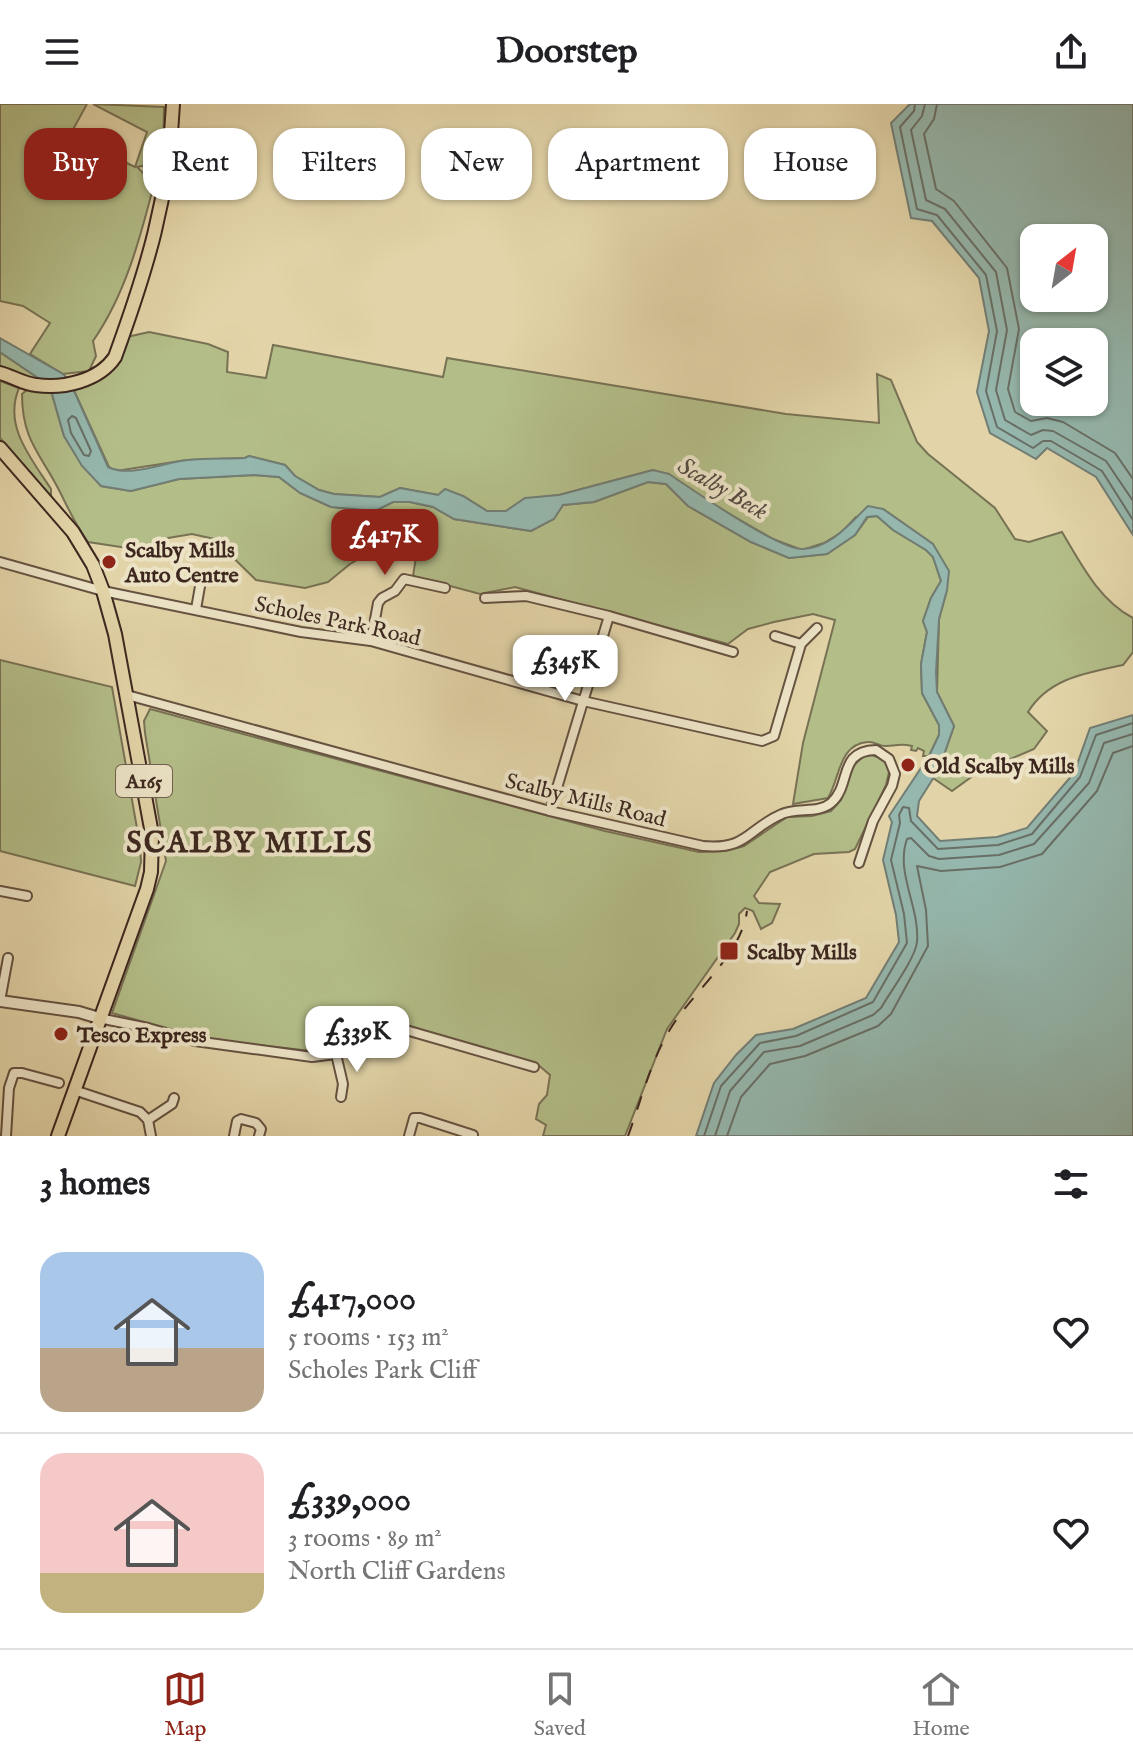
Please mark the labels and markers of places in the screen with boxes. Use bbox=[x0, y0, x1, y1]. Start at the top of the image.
pin: £417K bbox=[329, 509, 441, 577]
place label: Scalby Mills Auto Centre bbox=[124, 537, 239, 590]
marker: Scalby Mills Auto Centre bbox=[100, 553, 118, 571]
pin: £345K bbox=[509, 635, 621, 703]
place label: Old Scalby Mills bbox=[924, 753, 1075, 781]
marker: Old Scalby Mills bbox=[899, 756, 917, 774]
place label: Scalby Mills bbox=[747, 939, 857, 967]
marker: Scalby Mills bbox=[718, 940, 740, 962]
pin: £339K bbox=[301, 1006, 413, 1074]
place label: Tesco Express bbox=[76, 1022, 207, 1050]
marker: Tesco Express bbox=[52, 1025, 70, 1043]

